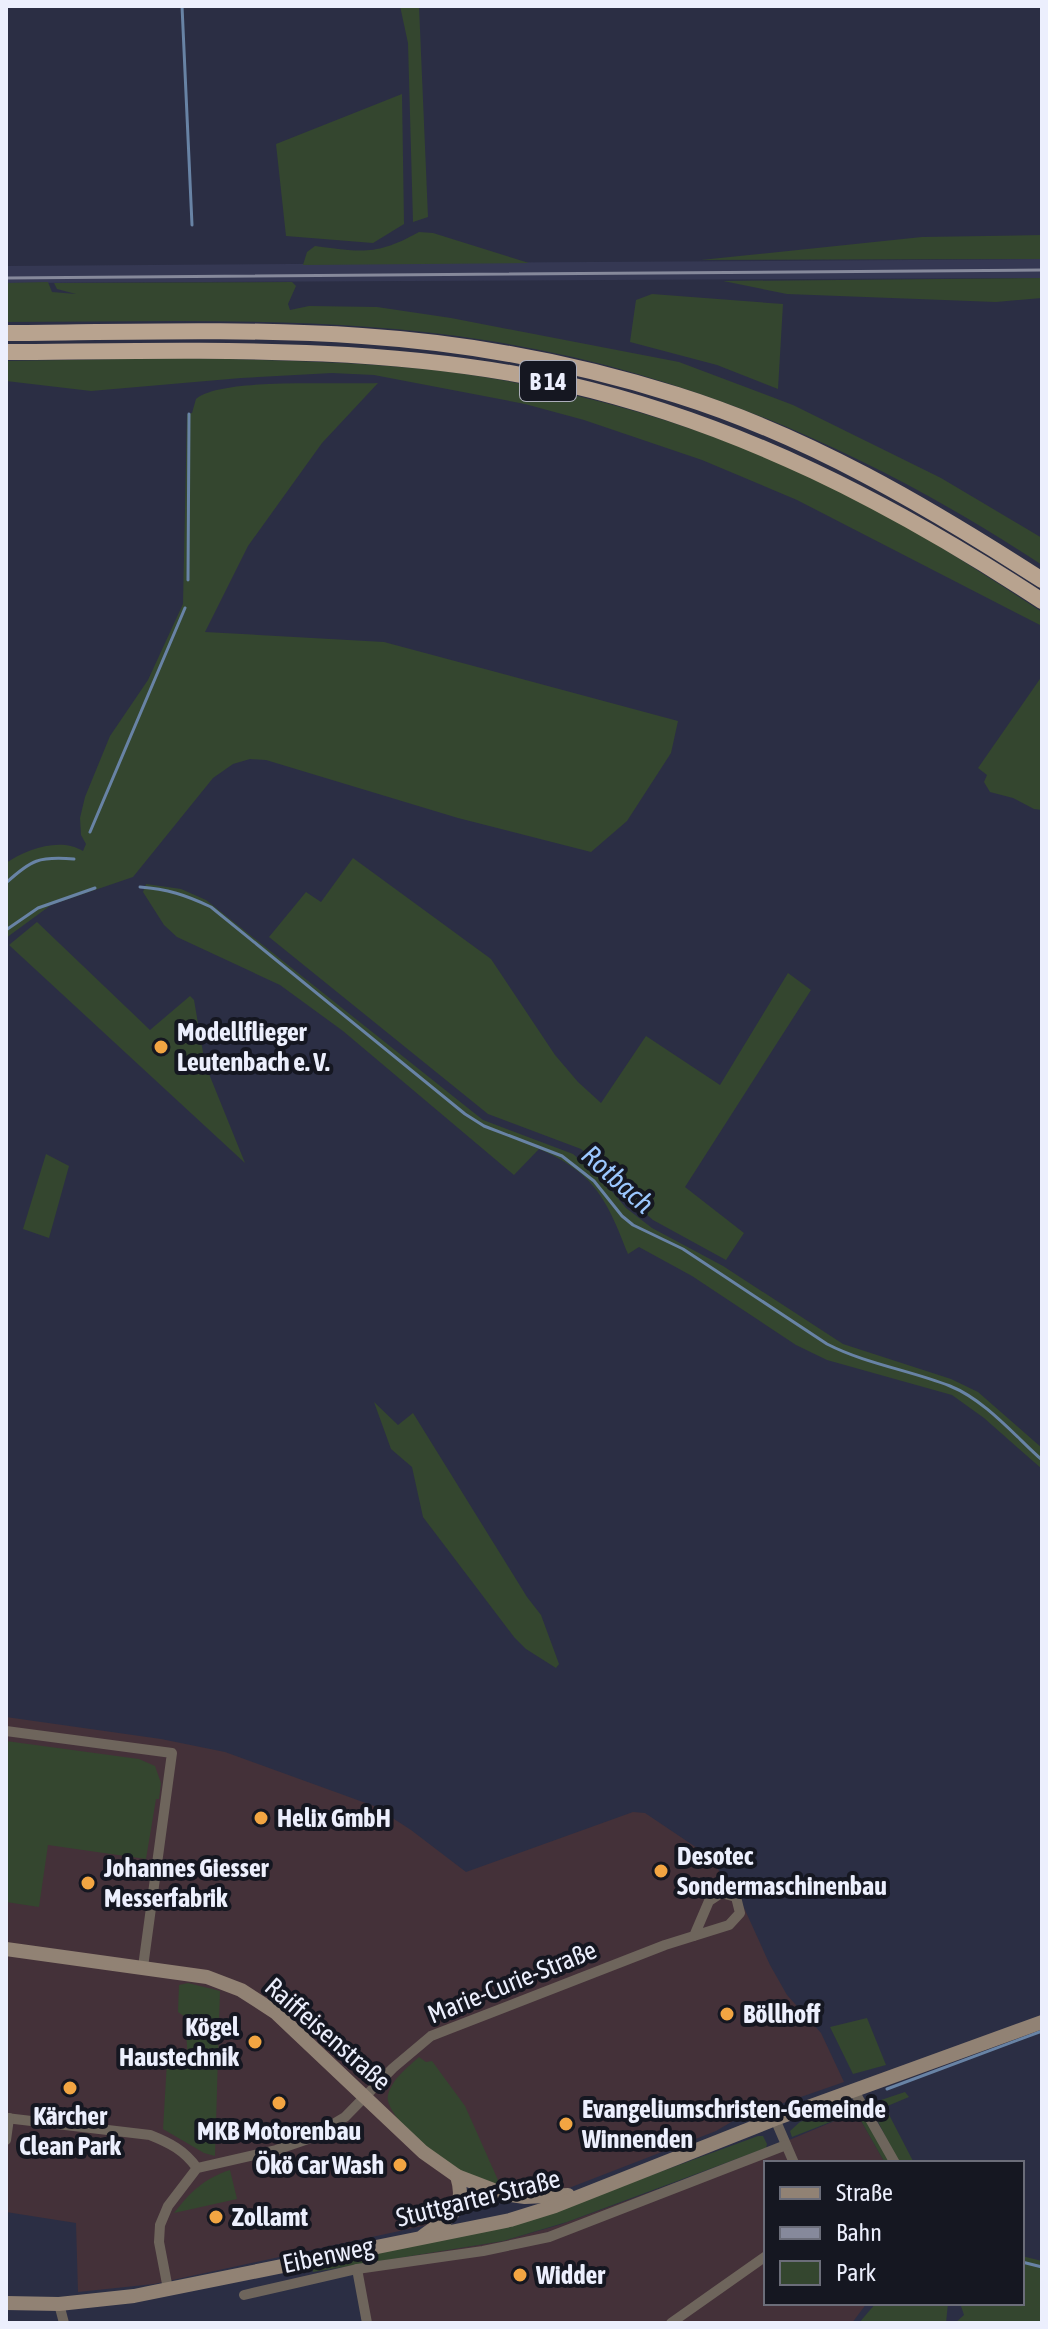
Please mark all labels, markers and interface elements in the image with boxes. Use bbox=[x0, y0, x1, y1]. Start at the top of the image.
road number: B 14 bbox=[520, 361, 576, 401]
place label: Modellflieger Leutenbach e. V. bbox=[177, 1017, 330, 1077]
marker: Modellflieger Leutenbach e. V. bbox=[152, 1038, 170, 1056]
water label: Rotbach bbox=[576, 1139, 661, 1220]
place label: Helix GmbH bbox=[277, 1803, 391, 1833]
marker: Helix GmbH bbox=[252, 1809, 270, 1827]
place label: Desotec Sondermaschinenbau bbox=[677, 1841, 887, 1901]
place label: Johannes Giesser Messerfabrik bbox=[103, 1853, 270, 1913]
marker: Desotec Sondermaschinenbau bbox=[652, 1862, 670, 1880]
marker: Johannes Giesser Messerfabrik bbox=[79, 1874, 97, 1892]
street label: Marie-Curie-Straße bbox=[423, 1934, 601, 2030]
street label: Raiffeisenstraße bbox=[259, 1971, 397, 2097]
place label: Böllhoff bbox=[743, 1999, 821, 2029]
marker: Böllhoff bbox=[718, 2005, 736, 2023]
place label: Kögel Haustechnik bbox=[119, 2012, 240, 2072]
marker: Kögel Haustechnik bbox=[246, 2033, 264, 2051]
marker: Kärcher Clean Park bbox=[61, 2079, 79, 2097]
marker: MKB Motorenbau bbox=[270, 2094, 288, 2112]
place label: Evangeliumschristen-Gemeinde Winnenden bbox=[581, 2094, 886, 2154]
place label: Kärcher Clean Park bbox=[19, 2101, 121, 2161]
marker: Evangeliumschristen-Gemeinde Winnenden bbox=[557, 2115, 575, 2133]
place label: MKB Motorenbau bbox=[197, 2116, 361, 2146]
place label: Ökö Car Wash bbox=[255, 2150, 384, 2180]
marker: Ökö Car Wash bbox=[391, 2156, 409, 2174]
legend bbox=[764, 2161, 1024, 2305]
street label: Stuttgarter Straße bbox=[393, 2163, 563, 2233]
text: Straße bbox=[836, 2179, 893, 2206]
place label: Zollamt bbox=[232, 2202, 309, 2232]
marker: Zollamt bbox=[207, 2208, 225, 2226]
text: Bahn bbox=[836, 2219, 882, 2246]
street label: Eibenweg bbox=[280, 2231, 377, 2279]
text: Park bbox=[836, 2259, 877, 2286]
place label: Widder bbox=[535, 2260, 606, 2290]
marker: Widder bbox=[511, 2266, 529, 2284]

